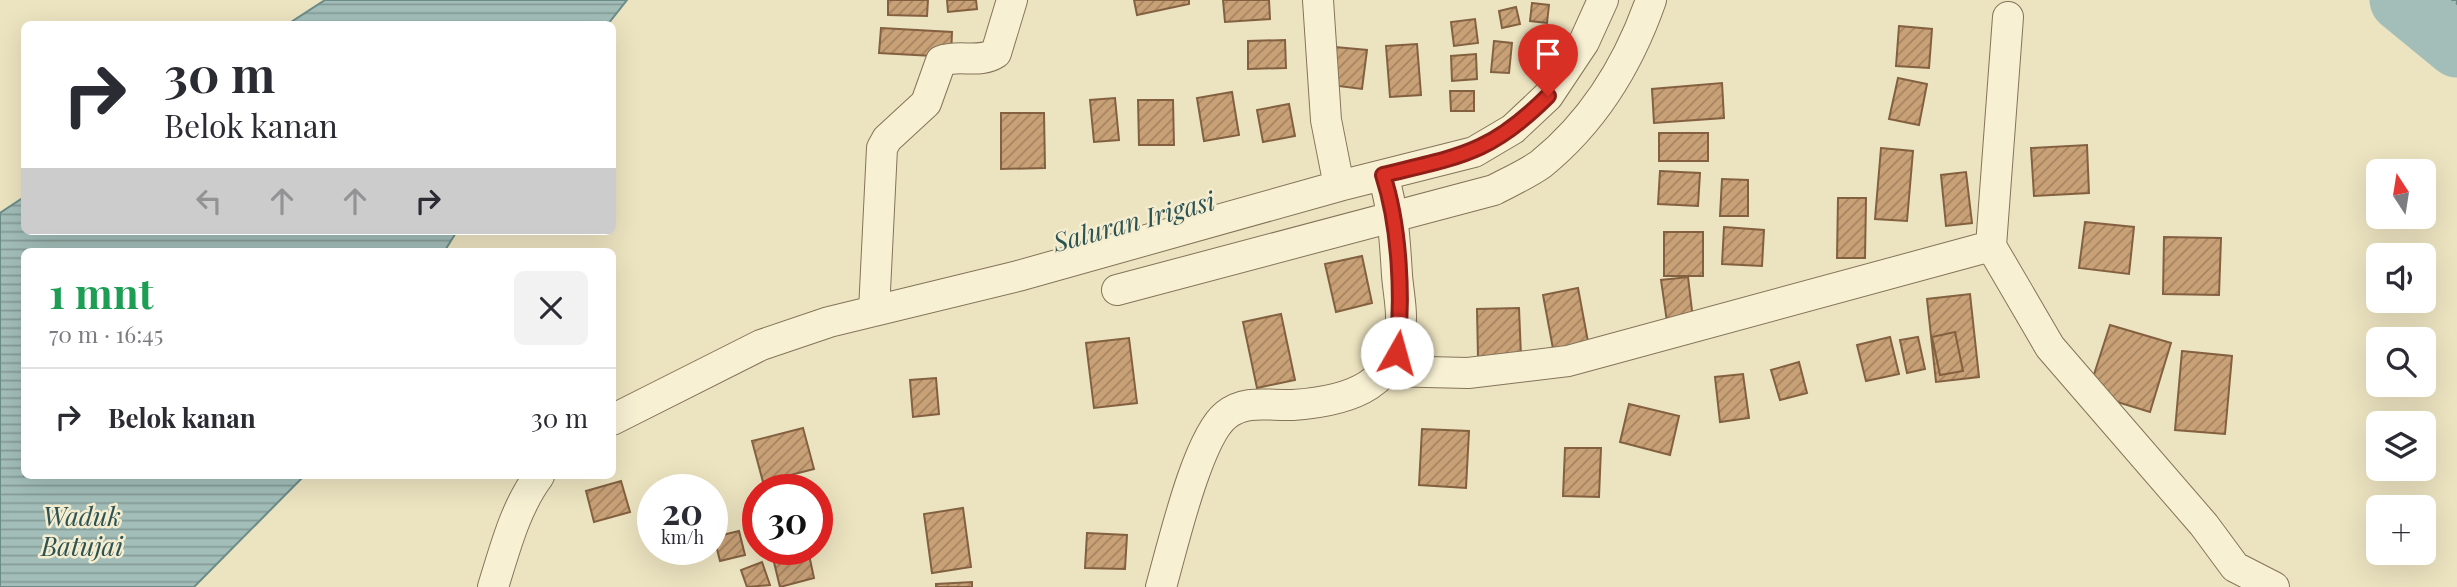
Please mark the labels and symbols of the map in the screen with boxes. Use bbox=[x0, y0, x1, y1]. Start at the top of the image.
pin bbox=[1518, 24, 1578, 96]
north arrow bbox=[2366, 159, 2436, 229]
water label: Saluran Irigasi bbox=[1048, 182, 1220, 259]
position arrow bbox=[1360, 316, 1434, 390]
speed limit sign: 30 bbox=[742, 474, 833, 565]
water label: Waduk Batujai bbox=[40, 498, 124, 563]

